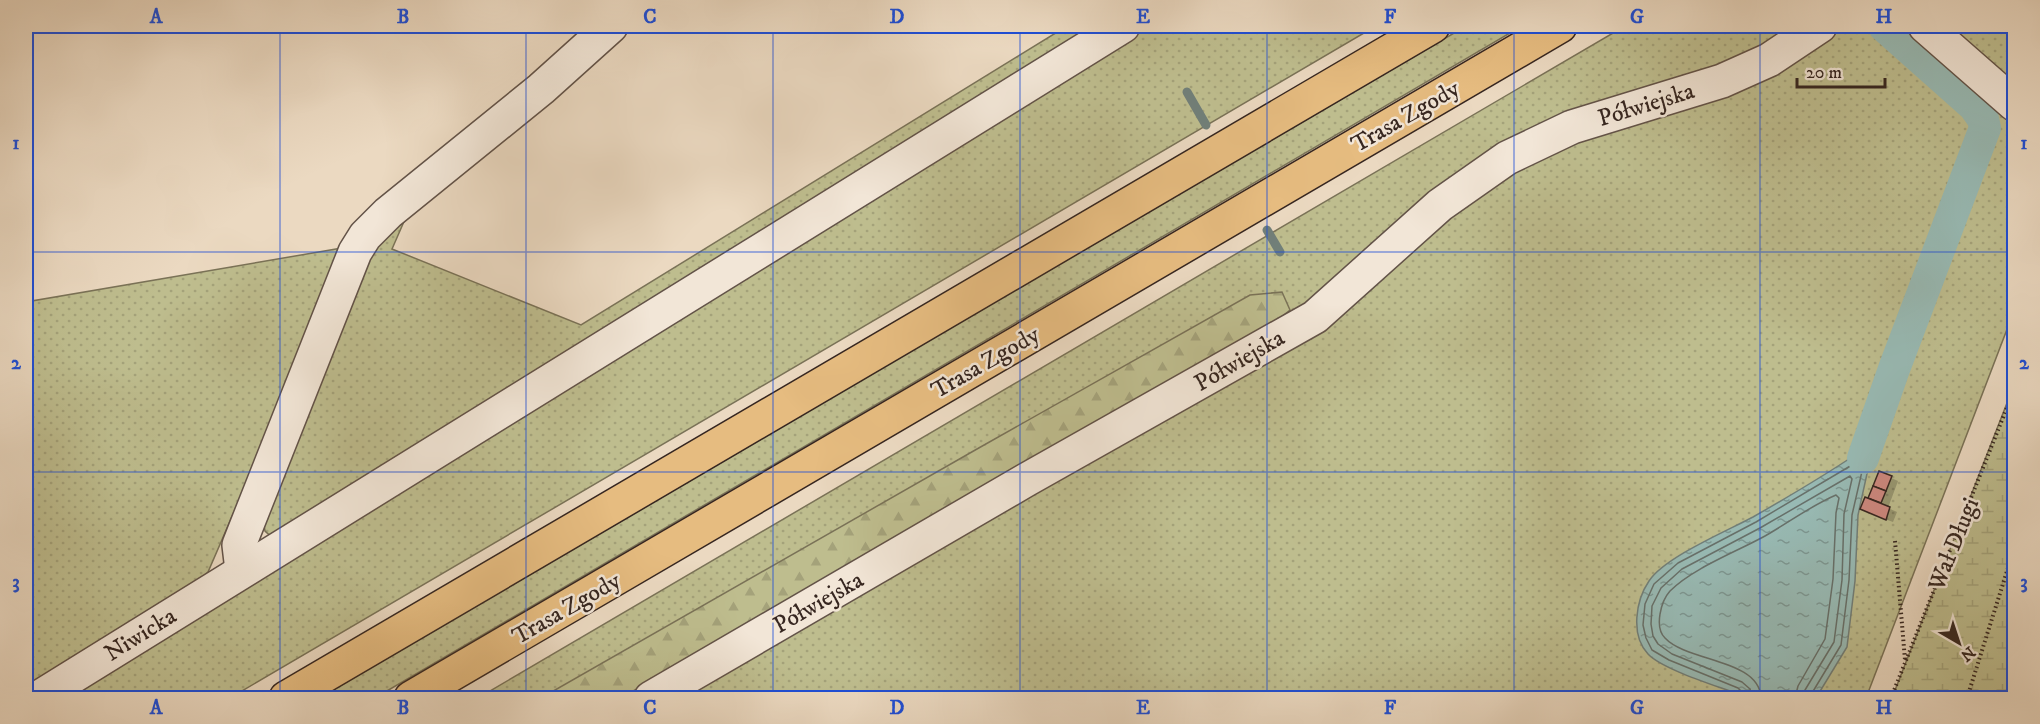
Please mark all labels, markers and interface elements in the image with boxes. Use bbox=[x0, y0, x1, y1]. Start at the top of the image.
text: A bbox=[149, 5, 164, 30]
text: B bbox=[397, 5, 409, 30]
text: C bbox=[643, 5, 657, 30]
text: D bbox=[890, 5, 905, 30]
text: E bbox=[1136, 5, 1150, 30]
text: F bbox=[1384, 5, 1397, 30]
text: G bbox=[1630, 5, 1644, 30]
text: H bbox=[1876, 5, 1893, 30]
scale bar bbox=[1797, 51, 1886, 89]
text: 20 m bbox=[1806, 62, 1842, 84]
street label: Trasa Zgody bbox=[1346, 74, 1466, 160]
street label: Półwiejska bbox=[1594, 76, 1699, 134]
text: 1 bbox=[12, 131, 20, 156]
text: 1 bbox=[2020, 131, 2028, 156]
street label: Trasa Zgody bbox=[926, 320, 1046, 406]
street label: Półwiejska bbox=[1189, 323, 1291, 399]
text: 2 bbox=[11, 351, 22, 376]
text: 2 bbox=[2019, 351, 2030, 376]
street label: Wał Długi bbox=[1921, 494, 1986, 596]
street label: Półwiejska bbox=[768, 565, 870, 641]
street label: Trasa Zgody bbox=[507, 566, 627, 652]
text: 3 bbox=[12, 570, 20, 595]
text: 3 bbox=[2020, 570, 2028, 595]
street label: Niwicka bbox=[99, 601, 183, 669]
north arrow bbox=[1929, 613, 1989, 673]
text: N bbox=[1956, 642, 1979, 666]
text: A bbox=[149, 696, 164, 721]
text: B bbox=[397, 696, 409, 721]
text: C bbox=[643, 696, 657, 721]
text: D bbox=[890, 696, 905, 721]
text: E bbox=[1136, 696, 1150, 721]
text: F bbox=[1384, 696, 1397, 721]
text: G bbox=[1630, 696, 1644, 721]
text: H bbox=[1876, 696, 1893, 721]

